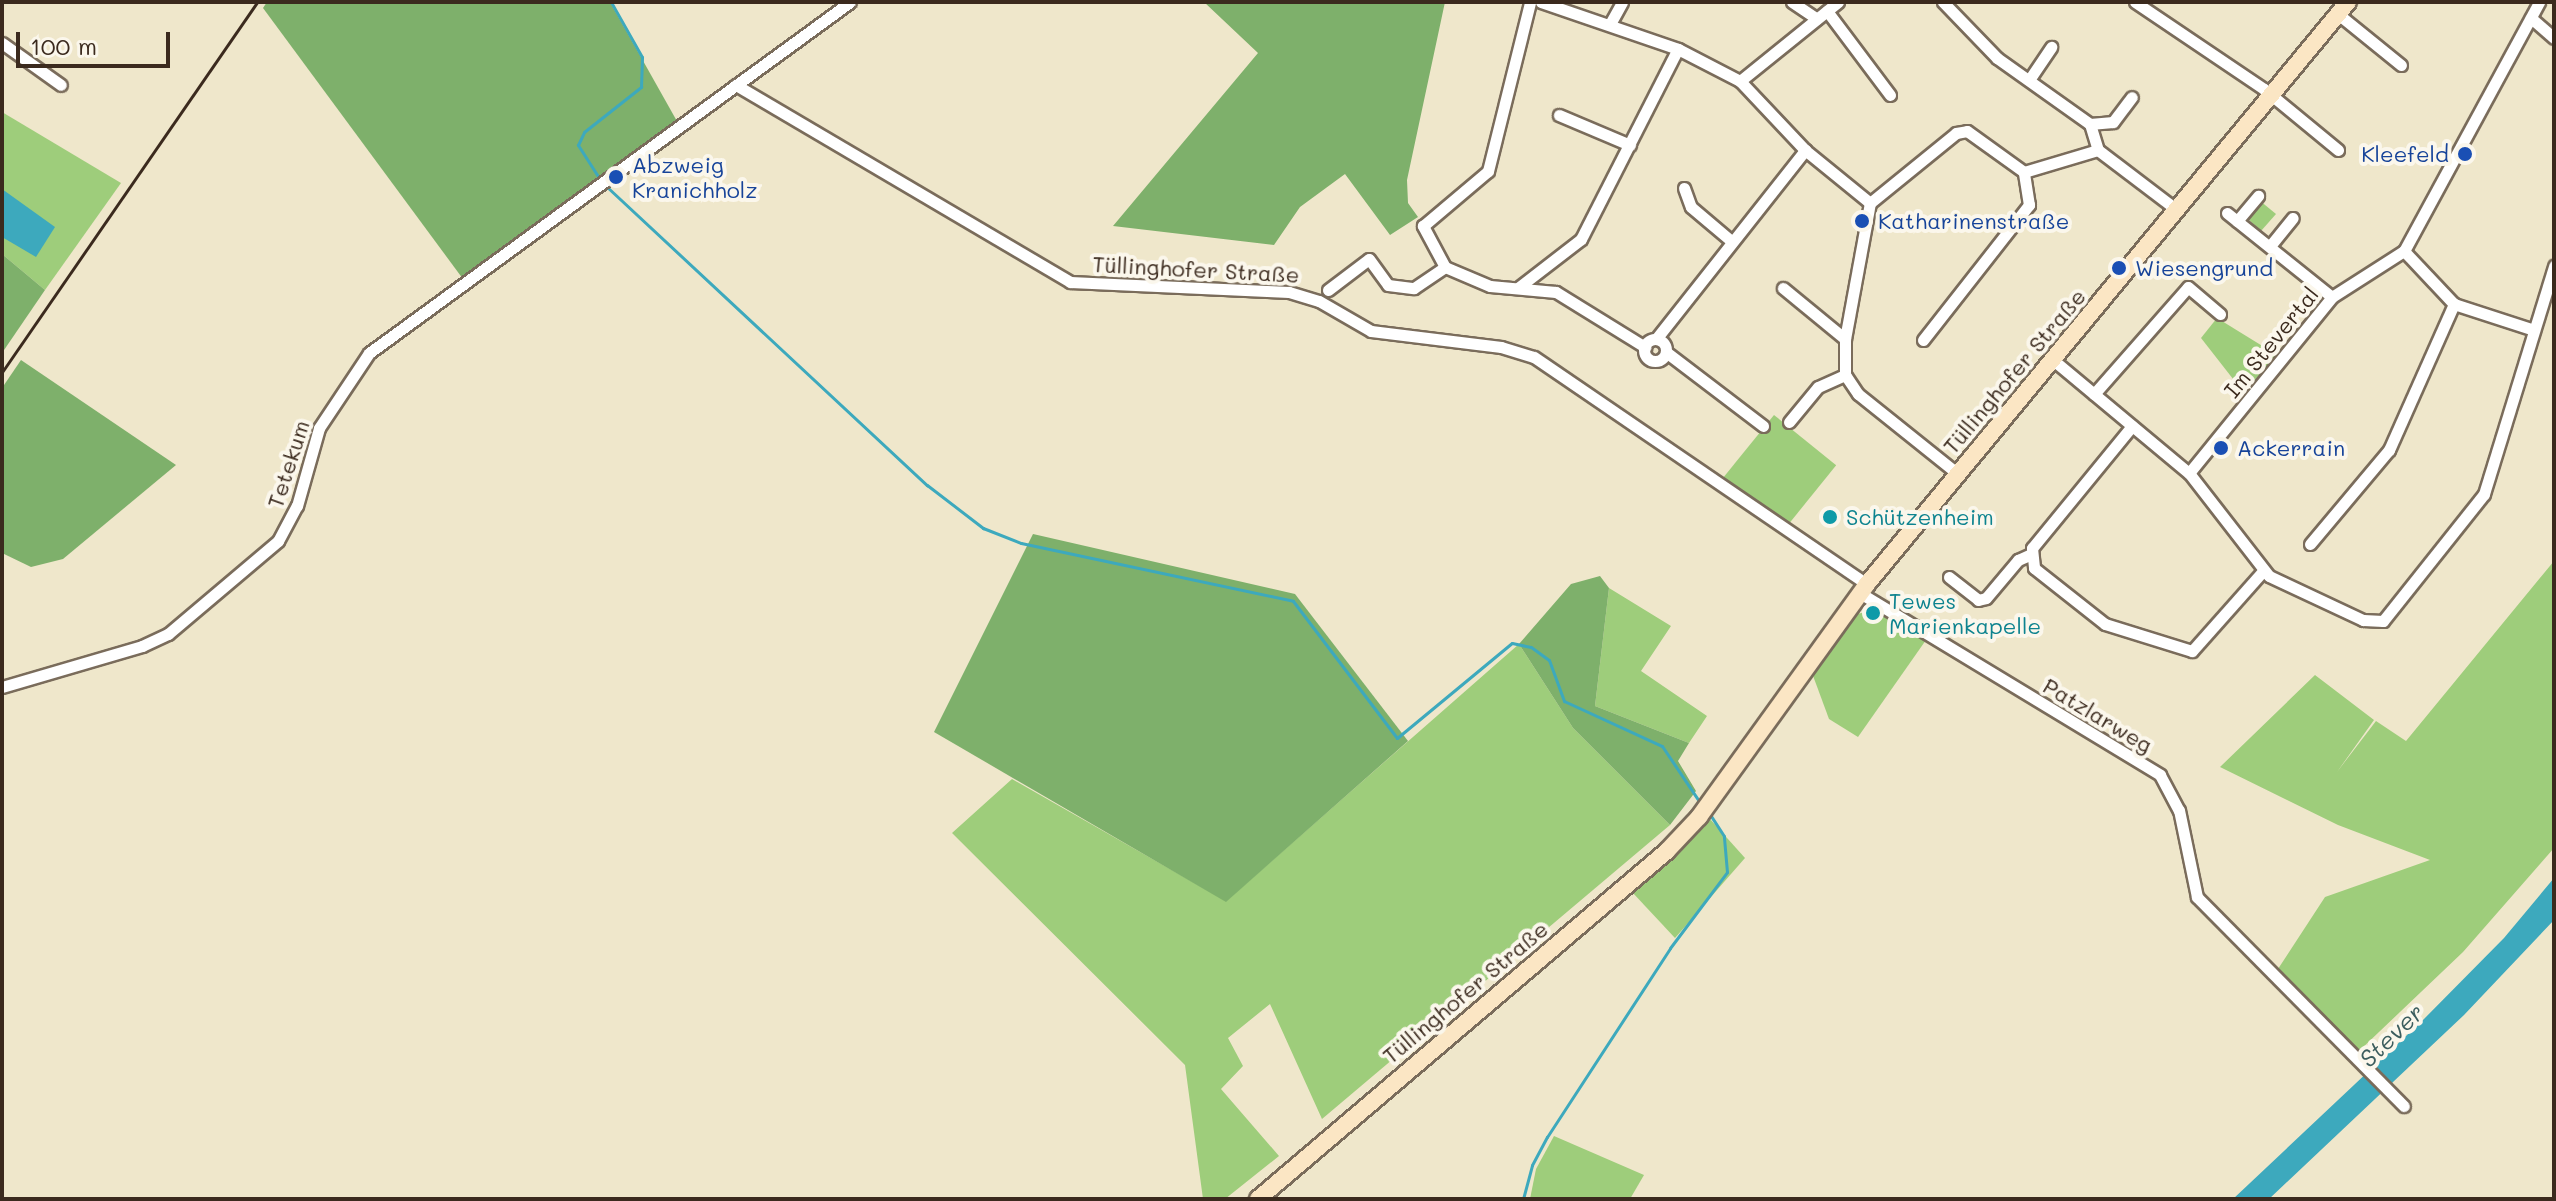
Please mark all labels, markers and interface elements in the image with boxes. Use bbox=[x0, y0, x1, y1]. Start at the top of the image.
scale bar bbox=[20, 16, 174, 66]
text: 100 m bbox=[30, 30, 97, 61]
place label: Kleefeld bbox=[2361, 141, 2449, 167]
marker: Kleefeld bbox=[2456, 145, 2474, 163]
place label: Abzweig Kranichholz bbox=[632, 151, 758, 202]
marker: Abzweig Kranichholz bbox=[607, 168, 625, 186]
place label: Katharinenstraße bbox=[1878, 208, 2069, 234]
marker: Katharinenstraße bbox=[1853, 212, 1871, 230]
street label: Tüllinghofer Straße bbox=[1092, 250, 1300, 288]
place label: Wiesengrund bbox=[2135, 255, 2273, 281]
marker: Wiesengrund bbox=[2110, 259, 2128, 277]
street label: Im Stevertal bbox=[2218, 281, 2324, 403]
street label: Tüllinghofer Straße bbox=[1937, 283, 2091, 459]
street label: Tetekum bbox=[261, 417, 315, 511]
place label: Ackerrain bbox=[2237, 435, 2345, 461]
marker: Ackerrain bbox=[2212, 439, 2230, 457]
place label: Schützenheim bbox=[1846, 504, 1994, 530]
marker: Schützenheim bbox=[1821, 508, 1839, 526]
place label: Tewes Marienkapelle bbox=[1889, 587, 2041, 638]
marker: Tewes Marienkapelle bbox=[1864, 604, 1882, 622]
street label: Patzlarweg bbox=[2039, 672, 2157, 758]
street label: Tüllinghofer Straße bbox=[1377, 915, 1553, 1069]
water label: Stever bbox=[2353, 997, 2429, 1073]

